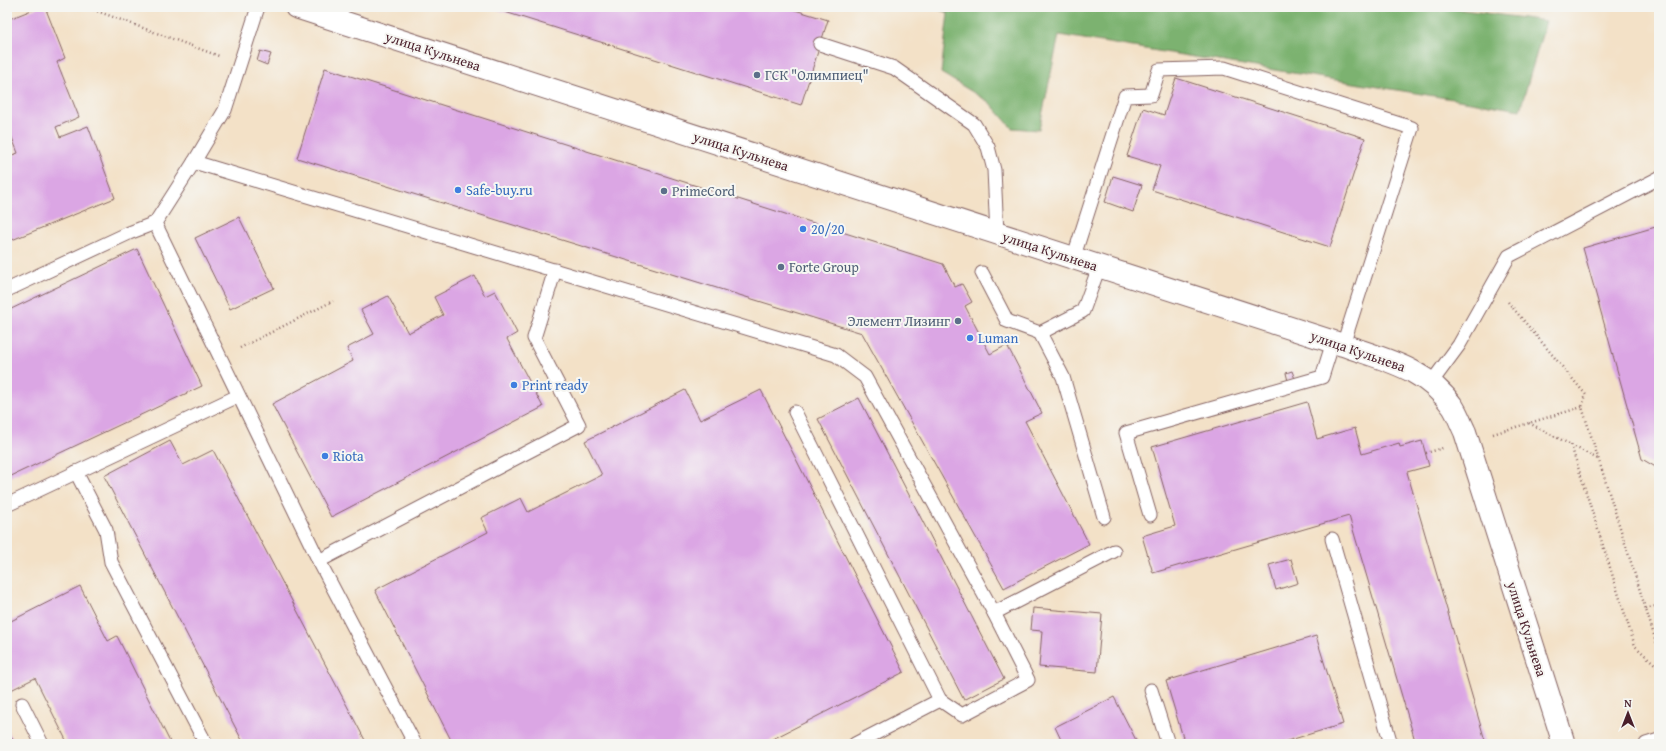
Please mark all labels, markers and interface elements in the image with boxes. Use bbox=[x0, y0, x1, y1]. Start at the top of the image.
street label: улица Кульнева bbox=[382, 26, 484, 76]
place label: ГСК "Олимпиец" bbox=[765, 65, 869, 85]
marker: ГСК "Олимпиец" bbox=[752, 70, 762, 80]
street label: улица Кульнева bbox=[690, 126, 792, 176]
place label: Safe-buy.ru bbox=[466, 180, 533, 200]
place label: PrimeCord bbox=[672, 181, 736, 201]
marker: Safe-buy.ru bbox=[453, 185, 463, 195]
marker: PrimeCord bbox=[659, 186, 669, 196]
place label: 20/20 bbox=[811, 219, 845, 239]
marker: 20/20 bbox=[798, 224, 808, 234]
street label: улица Кульнева bbox=[999, 226, 1101, 276]
place label: Forte Group bbox=[789, 257, 859, 277]
marker: Forte Group bbox=[776, 262, 786, 272]
place label: Элемент Лизинг bbox=[848, 311, 950, 331]
marker: Элемент Лизинг bbox=[953, 316, 963, 326]
street label: улица Кульнева bbox=[1307, 325, 1408, 377]
place label: Luman bbox=[978, 328, 1018, 348]
marker: Luman bbox=[965, 333, 975, 343]
place label: Print ready bbox=[522, 375, 588, 395]
marker: Print ready bbox=[509, 380, 519, 390]
place label: Riota bbox=[333, 446, 364, 466]
marker: Riota bbox=[320, 451, 330, 461]
street label: улица Кульнева bbox=[1502, 578, 1552, 680]
north arrow bbox=[1608, 693, 1648, 733]
text: N bbox=[1624, 695, 1632, 711]

